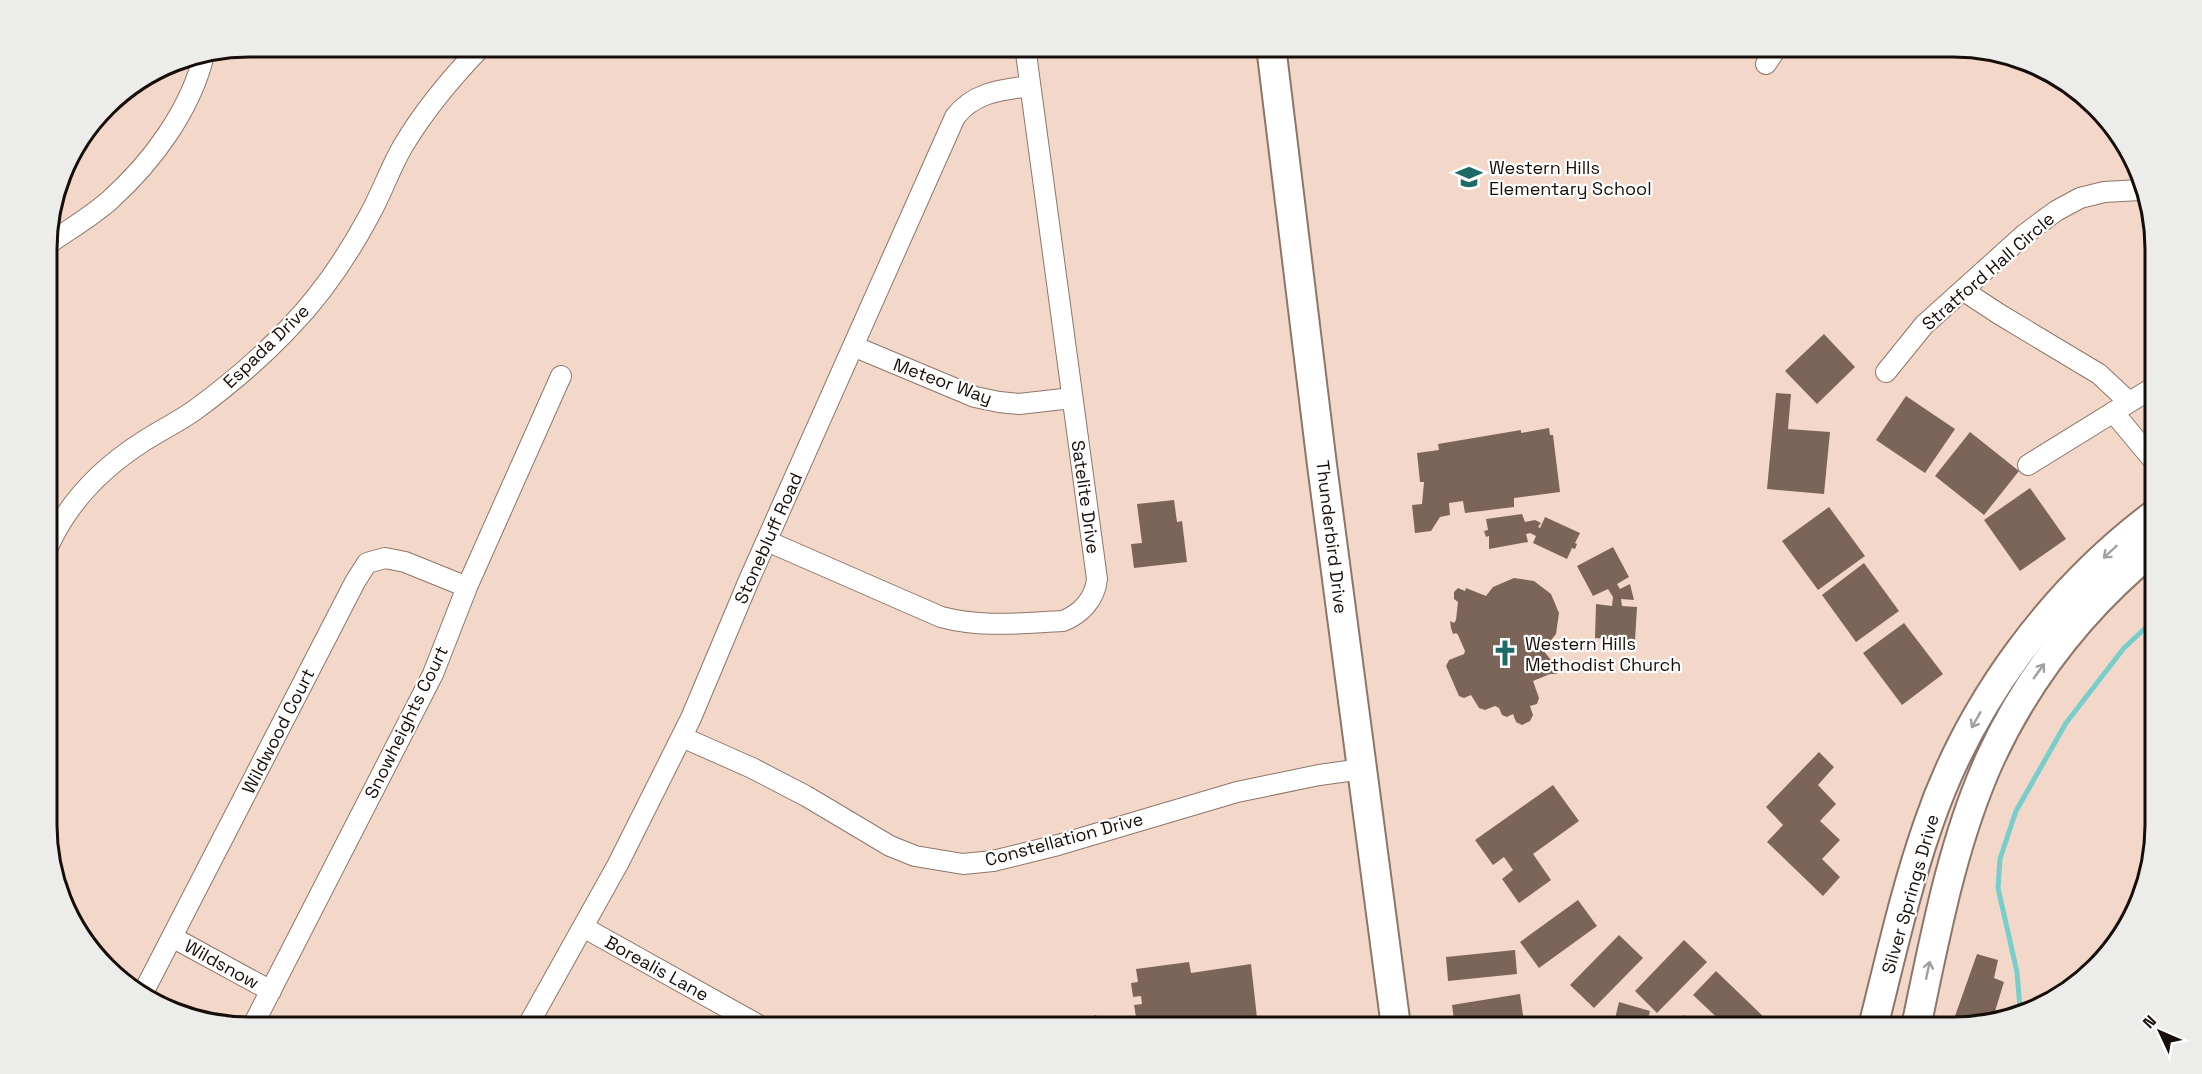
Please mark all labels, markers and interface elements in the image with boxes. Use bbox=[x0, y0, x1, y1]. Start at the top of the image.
place label: Western Hills Elementary School bbox=[1489, 156, 1652, 200]
school or university icon: Western Hills Elementary School bbox=[1454, 162, 1484, 192]
street label: Stratford Hall Circle bbox=[1917, 207, 2059, 335]
street label: Espada Drive bbox=[218, 299, 314, 393]
street label: Meteor Way bbox=[890, 352, 996, 410]
street label: Satelite Drive bbox=[1067, 439, 1105, 555]
street label: Thunderbird Drive bbox=[1311, 459, 1353, 615]
street label: Stonebluff Road bbox=[729, 469, 807, 607]
one-way arrow bbox=[2103, 545, 2118, 560]
place label: Western Hills Methodist Church bbox=[1525, 632, 1681, 676]
church icon: Western Hills Methodist Church bbox=[1490, 638, 1520, 668]
street label: Snowheights Court bbox=[359, 642, 453, 802]
street label: Wildwood Court bbox=[237, 664, 319, 798]
one-way arrow bbox=[2033, 664, 2046, 680]
one-way arrow bbox=[1969, 711, 1981, 728]
street label: Constellation Drive bbox=[982, 807, 1146, 871]
street label: Silver Springs Drive bbox=[1876, 812, 1944, 976]
street label: Borealis Lane bbox=[601, 930, 713, 1006]
street label: Wildsnow bbox=[181, 934, 263, 994]
one-way arrow bbox=[1923, 961, 1934, 980]
north arrow bbox=[2130, 1002, 2190, 1062]
text: N bbox=[2138, 1011, 2161, 1033]

